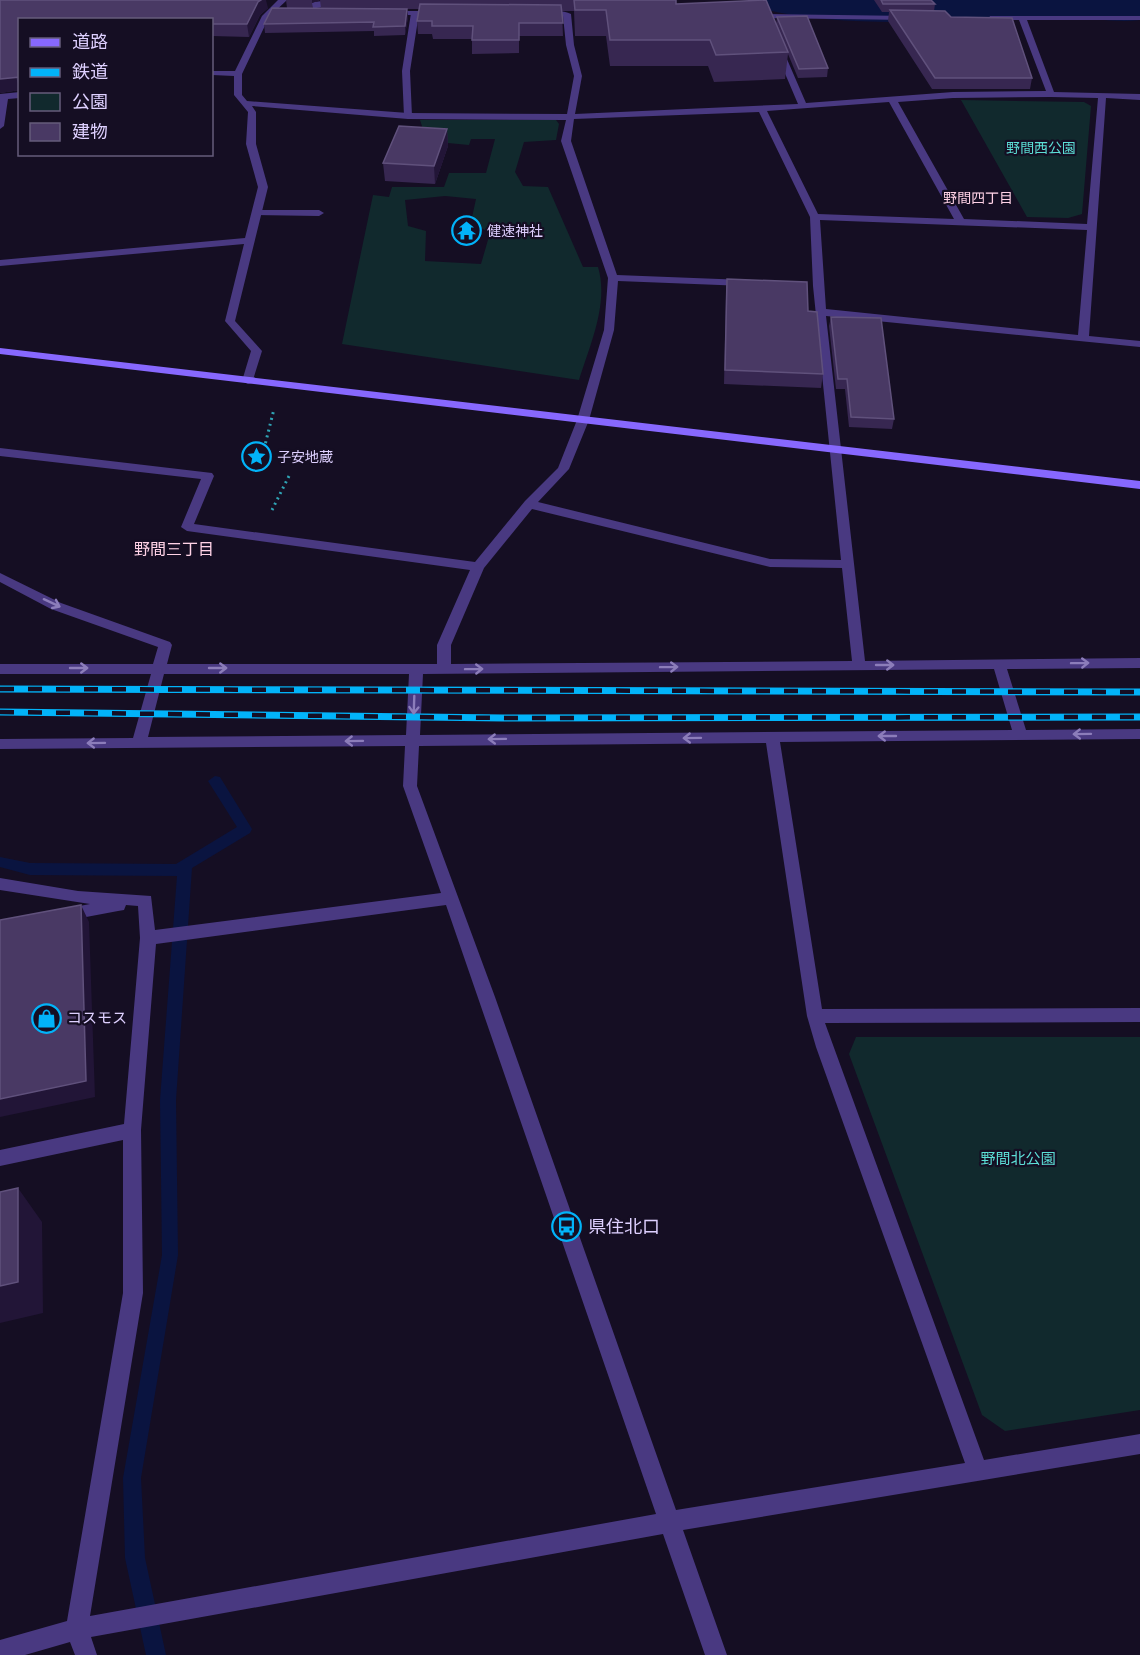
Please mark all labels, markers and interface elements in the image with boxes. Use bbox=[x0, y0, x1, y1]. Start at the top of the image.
legend bbox=[18, 18, 213, 156]
text: 道路 bbox=[72, 31, 108, 53]
text: 鉄道 bbox=[72, 61, 108, 83]
text: 公園 bbox=[72, 91, 108, 113]
text: 建物 bbox=[72, 121, 108, 143]
park label: 野間西公園 bbox=[1006, 140, 1076, 157]
district label: 野間四丁目 bbox=[943, 190, 1013, 207]
temple icon: 健速神社 bbox=[450, 215, 482, 247]
place label: 健速神社 bbox=[487, 223, 543, 240]
place icon: 子安地蔵 bbox=[240, 441, 272, 473]
place label: 子安地蔵 bbox=[277, 449, 333, 466]
district label: 野間三丁目 bbox=[134, 540, 214, 559]
one-way arrow bbox=[42, 598, 60, 610]
one-way arrow bbox=[1070, 657, 1090, 669]
one-way arrow bbox=[875, 659, 895, 671]
one-way arrow bbox=[659, 661, 679, 673]
one-way arrow bbox=[69, 662, 89, 674]
one-way arrow bbox=[207, 662, 227, 674]
one-way arrow bbox=[464, 663, 484, 675]
one-way arrow bbox=[409, 694, 420, 714]
one-way arrow bbox=[1072, 728, 1092, 740]
one-way arrow bbox=[877, 730, 897, 742]
one-way arrow bbox=[682, 732, 702, 743]
one-way arrow bbox=[487, 734, 507, 745]
one-way arrow bbox=[345, 735, 365, 747]
one-way arrow bbox=[87, 737, 107, 749]
shop icon: コスモス bbox=[30, 1002, 62, 1034]
place label: コスモス bbox=[67, 1009, 127, 1027]
park label: 野間北公園 bbox=[980, 1150, 1056, 1168]
bus stop icon: 県住北口 bbox=[551, 1211, 583, 1243]
place label: 県住北口 bbox=[588, 1216, 660, 1238]

